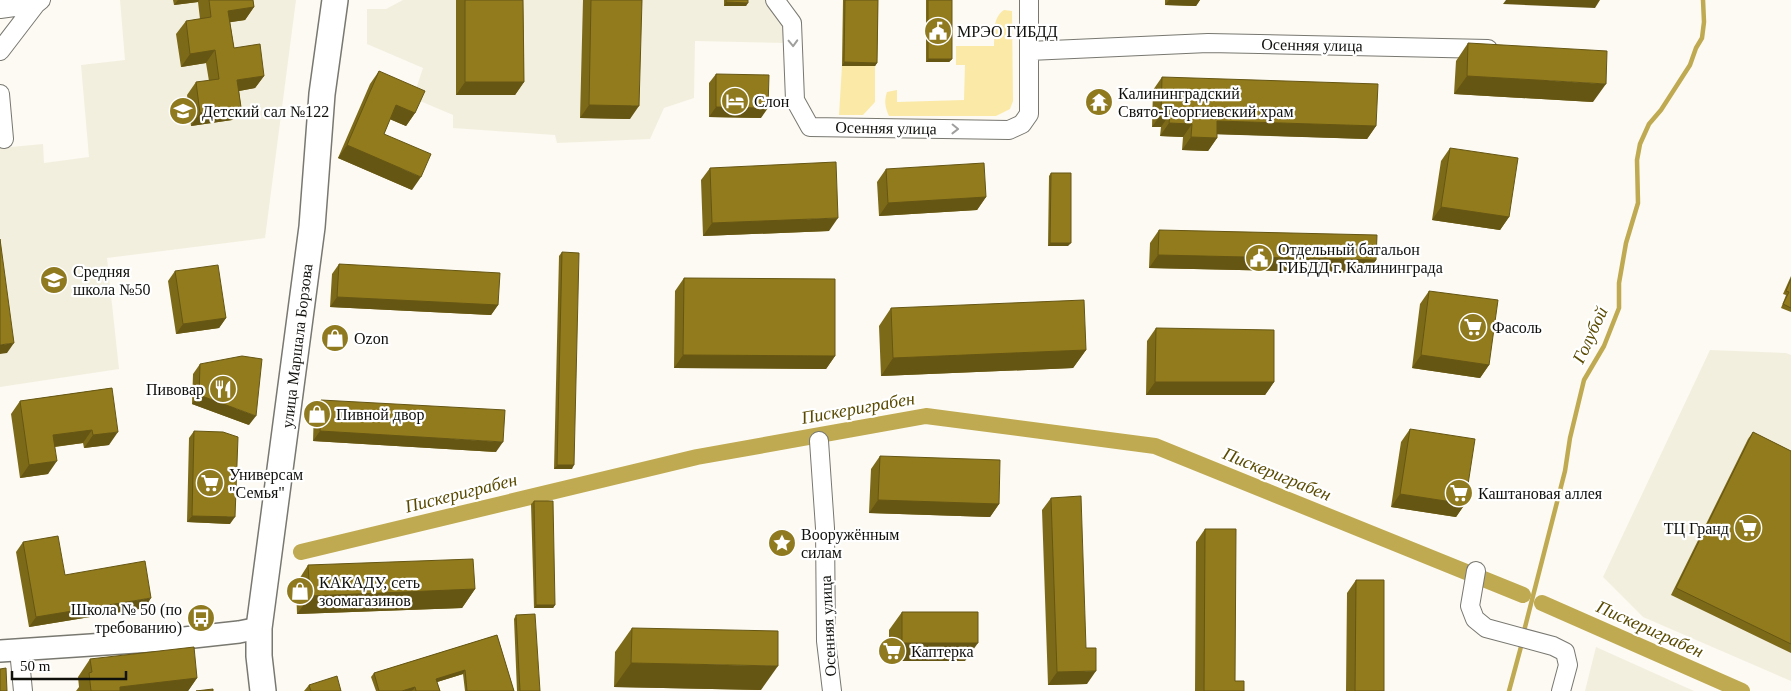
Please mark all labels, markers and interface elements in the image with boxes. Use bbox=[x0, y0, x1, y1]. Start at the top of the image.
public building icon: МРЭО ГИБДД bbox=[923, 16, 953, 46]
place label: МРЭО ГИБДД bbox=[957, 23, 1058, 41]
street label: Осенняя улица bbox=[1261, 36, 1363, 55]
one-way arrow bbox=[788, 40, 798, 47]
place label: Калининградский Свято-Георгиевский храм bbox=[1118, 85, 1294, 121]
hotel icon: Слон bbox=[720, 86, 750, 116]
temple icon: Калининградский Свято-Георгиевский храм bbox=[1084, 87, 1114, 117]
place label: Слон bbox=[754, 93, 790, 110]
school or university icon: Детский сал №122 bbox=[168, 96, 198, 126]
place label: Детский сал №122 bbox=[202, 103, 329, 121]
street label: Осенняя улица bbox=[835, 119, 937, 138]
one-way arrow bbox=[951, 124, 959, 135]
place label: Отдельный батальон ГИБДД г. Калининграда bbox=[1278, 241, 1443, 277]
public building icon: Отдельный батальон ГИБДД г. Калининграда bbox=[1244, 243, 1274, 273]
place label: Средняя школа №50 bbox=[73, 263, 150, 298]
street label: улица Маршала Борзова bbox=[278, 263, 317, 429]
school or university icon: Средняя школа №50 bbox=[39, 265, 69, 295]
water label: Голубой bbox=[1568, 303, 1612, 367]
supermarket icon: Фасоль bbox=[1458, 312, 1488, 342]
place label: Фасоль bbox=[1492, 319, 1542, 336]
shop icon: Ozon bbox=[320, 323, 350, 353]
place label: Ozon bbox=[354, 330, 389, 347]
restaurant icon: Пивовар bbox=[208, 374, 238, 404]
place label: Пивовар bbox=[146, 381, 204, 399]
water label: Пискериграбен bbox=[799, 388, 916, 428]
shop icon: Пивной двор bbox=[302, 399, 332, 429]
place label: Пивной двор bbox=[336, 406, 424, 424]
water label: Пискериграбен bbox=[1219, 443, 1334, 505]
place label: Универсам "Семья" bbox=[229, 466, 303, 501]
supermarket icon: Универсам "Семья" bbox=[195, 468, 225, 498]
water label: Пискериграбен bbox=[402, 469, 519, 517]
supermarket icon: Каштановая аллея bbox=[1444, 478, 1474, 508]
place label: Каштановая аллея bbox=[1478, 485, 1603, 502]
supermarket icon: ТЦ Гранд bbox=[1733, 513, 1763, 543]
place label: ТЦ Гранд bbox=[1664, 520, 1729, 538]
place label: Вооружённым силам bbox=[801, 526, 899, 561]
place icon: Вооружённым силам bbox=[767, 528, 797, 558]
place label: КАКАДУ, сеть зоомагазинов bbox=[319, 574, 420, 609]
street label: Осенняя улица bbox=[817, 575, 840, 677]
shop icon: КАКАДУ, сеть зоомагазинов bbox=[285, 576, 315, 606]
water label: Пискериграбен bbox=[1593, 596, 1707, 662]
place label: Школа № 50 (по требованию) bbox=[71, 601, 182, 637]
bus stop icon: Школа № 50 (по требованию) bbox=[186, 603, 216, 633]
supermarket icon: Каптерка bbox=[877, 636, 907, 666]
place label: Каптерка bbox=[911, 643, 974, 661]
scale bar bbox=[12, 648, 126, 680]
text: 50 m bbox=[20, 658, 51, 674]

